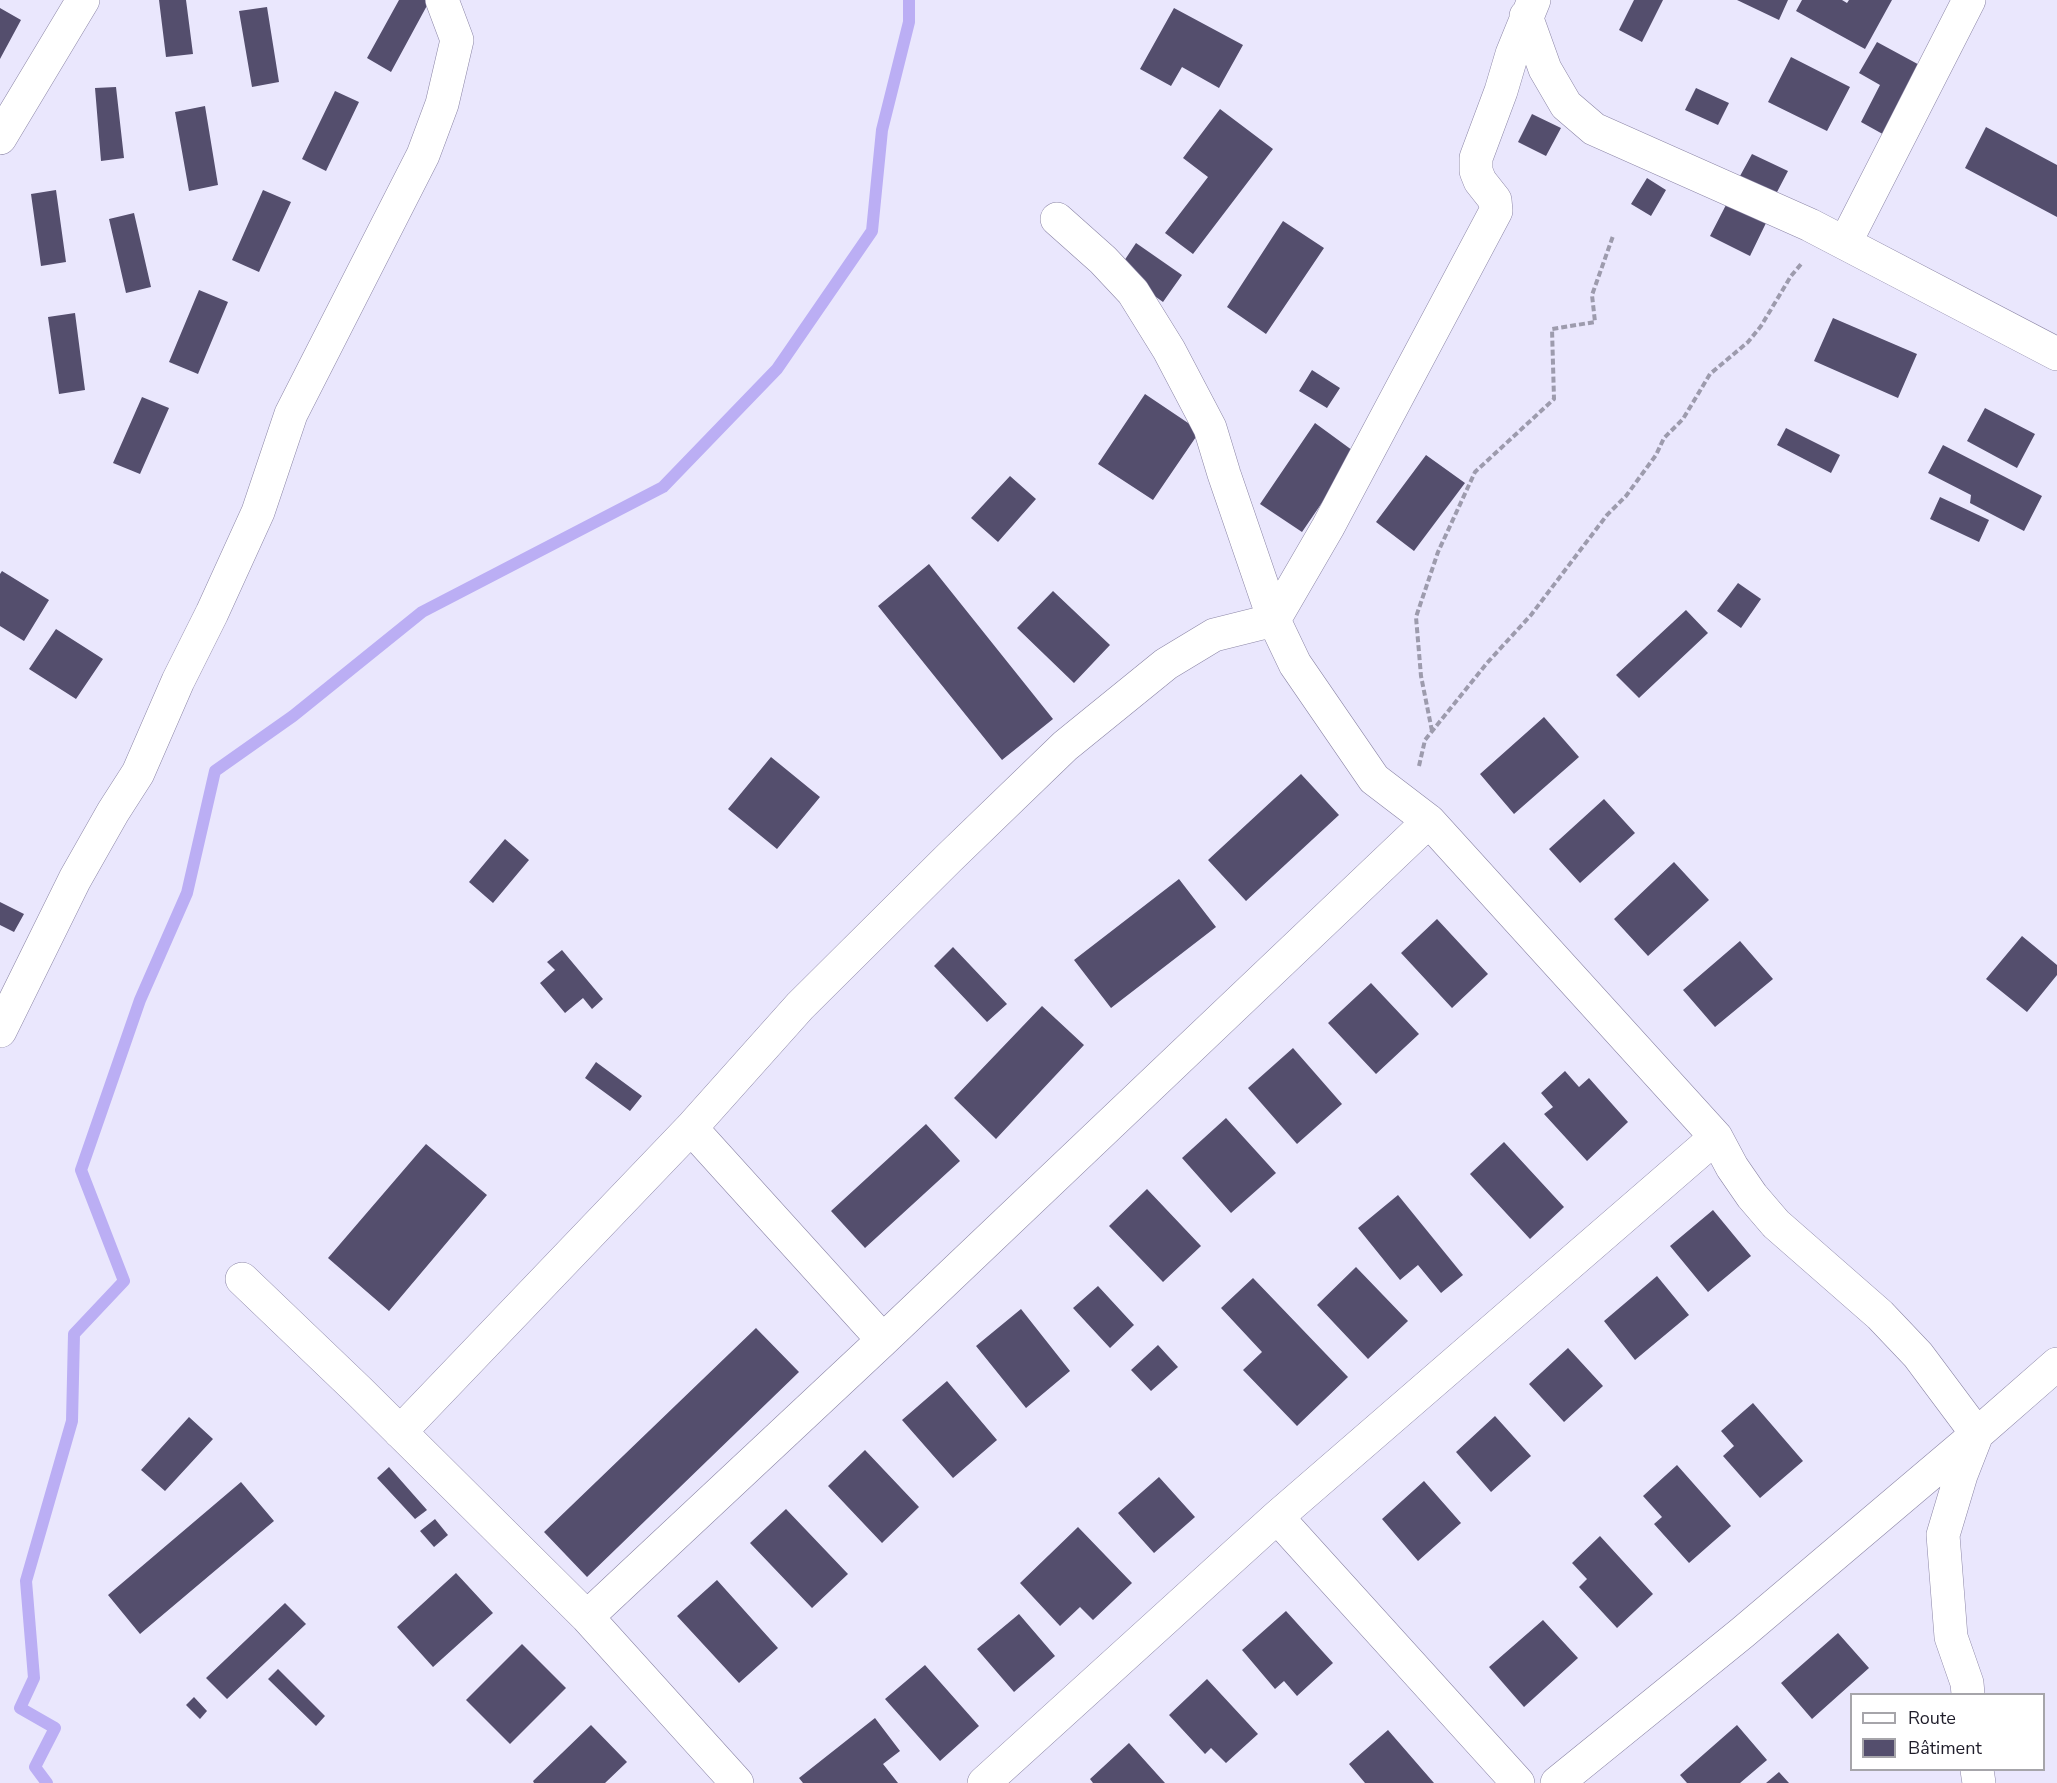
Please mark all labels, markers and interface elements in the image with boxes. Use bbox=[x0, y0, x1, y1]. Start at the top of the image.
legend bbox=[1850, 1693, 2045, 1771]
text: Route bbox=[1908, 1706, 1956, 1730]
text: Bâtiment bbox=[1908, 1736, 1982, 1760]

